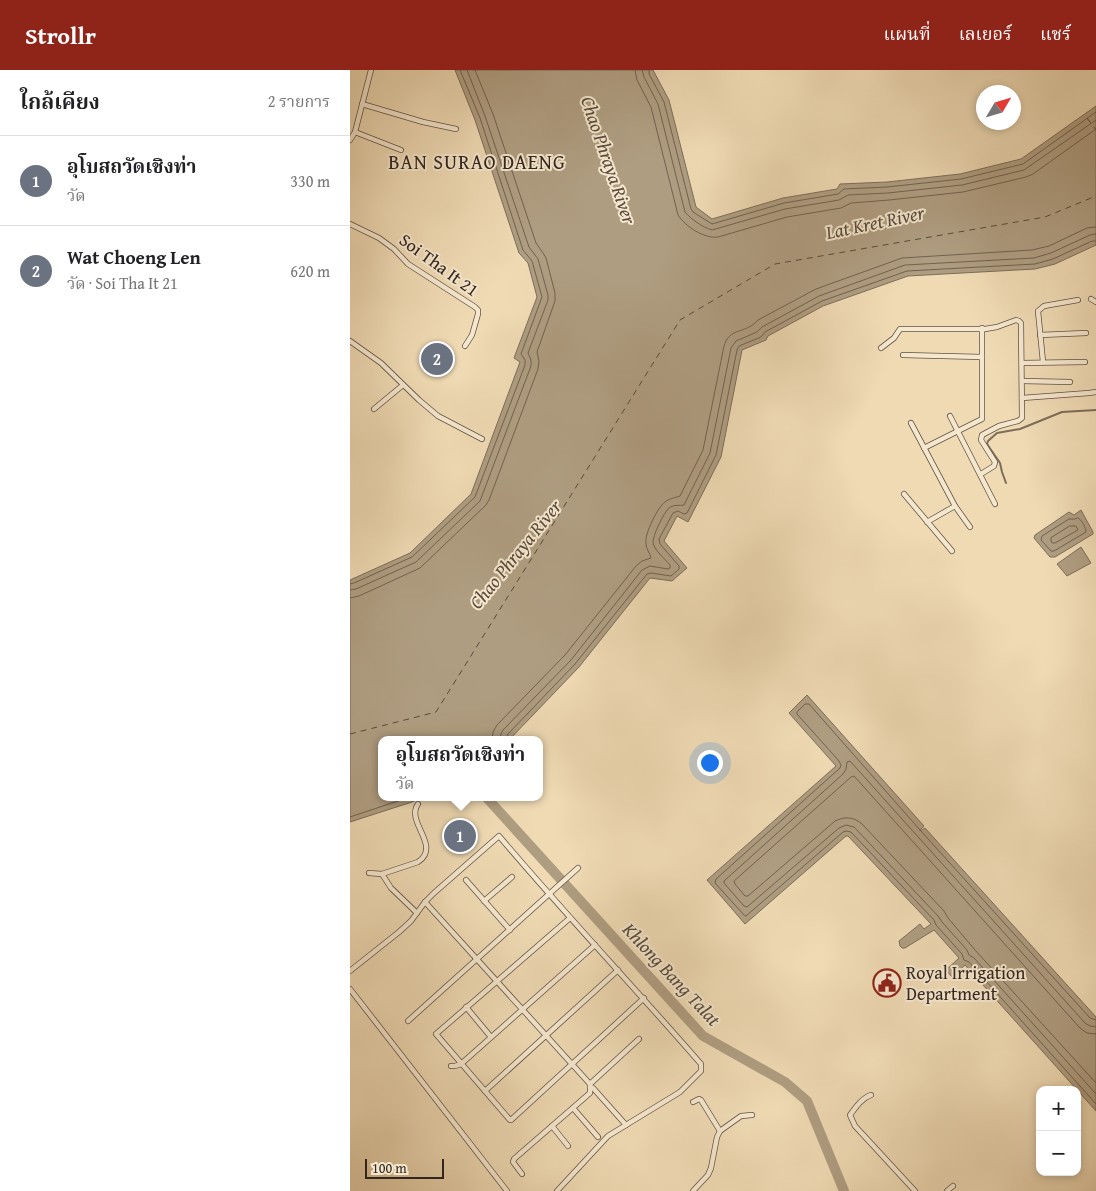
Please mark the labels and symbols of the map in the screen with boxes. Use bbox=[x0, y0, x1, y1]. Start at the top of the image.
north arrow bbox=[976, 85, 1021, 130]
water label: Chao Phraya River bbox=[574, 92, 644, 228]
district label: BAN SURAO DAENG bbox=[388, 147, 566, 176]
water label: Lat Kret River bbox=[822, 198, 928, 246]
street label: Soi Tha It 21 bbox=[394, 226, 485, 303]
pin: 2 bbox=[421, 340, 453, 378]
water label: Chao Phraya River bbox=[462, 493, 568, 615]
your location bbox=[697, 750, 723, 776]
pin: 1 bbox=[444, 817, 476, 855]
water label: Khlong Bang Talat bbox=[616, 915, 728, 1033]
place label: Royal Irrigation Department bbox=[906, 959, 1025, 1007]
public building icon: Royal Irrigation Department bbox=[872, 968, 902, 998]
scale bar bbox=[365, 1156, 444, 1179]

